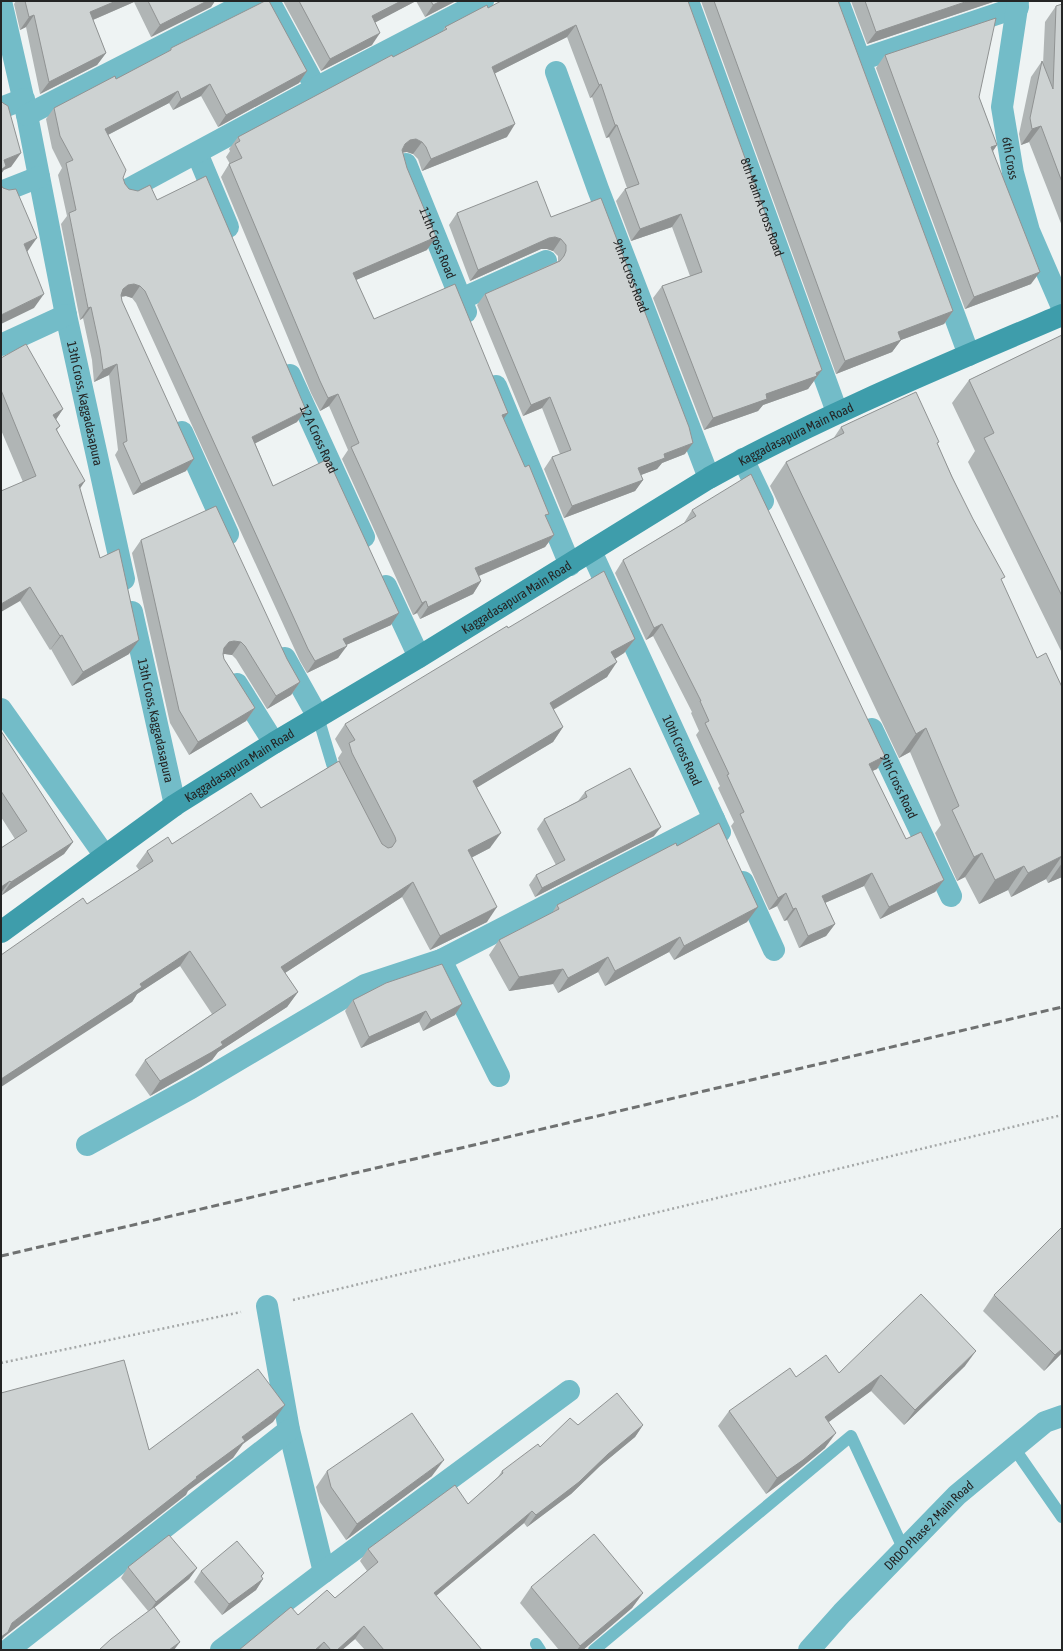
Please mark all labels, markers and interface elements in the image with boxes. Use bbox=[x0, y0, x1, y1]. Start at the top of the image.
street label: 6th Cross bbox=[999, 136, 1022, 182]
street label: 8th Main A Cross Road bbox=[737, 156, 787, 258]
street label: 11th Cross Road bbox=[416, 205, 459, 281]
street label: 9th A Cross Road bbox=[610, 237, 652, 315]
street label: 13th Cross, Kaggadasapura bbox=[64, 340, 106, 467]
street label: Kaggadasapura Main Road bbox=[736, 400, 856, 469]
street label: 12 A Cross Road bbox=[296, 402, 341, 476]
street label: Kaggadasapura Main Road bbox=[459, 558, 574, 637]
street label: 13th Cross, Kaggadasapura bbox=[135, 657, 177, 784]
street label: 10th Cross Road bbox=[659, 713, 705, 788]
street label: Kaggadasapura Main Road bbox=[182, 726, 297, 805]
street label: 9th Cross Road bbox=[877, 751, 920, 821]
street label: DRDO Phase 2 Main Road bbox=[881, 1478, 976, 1573]

